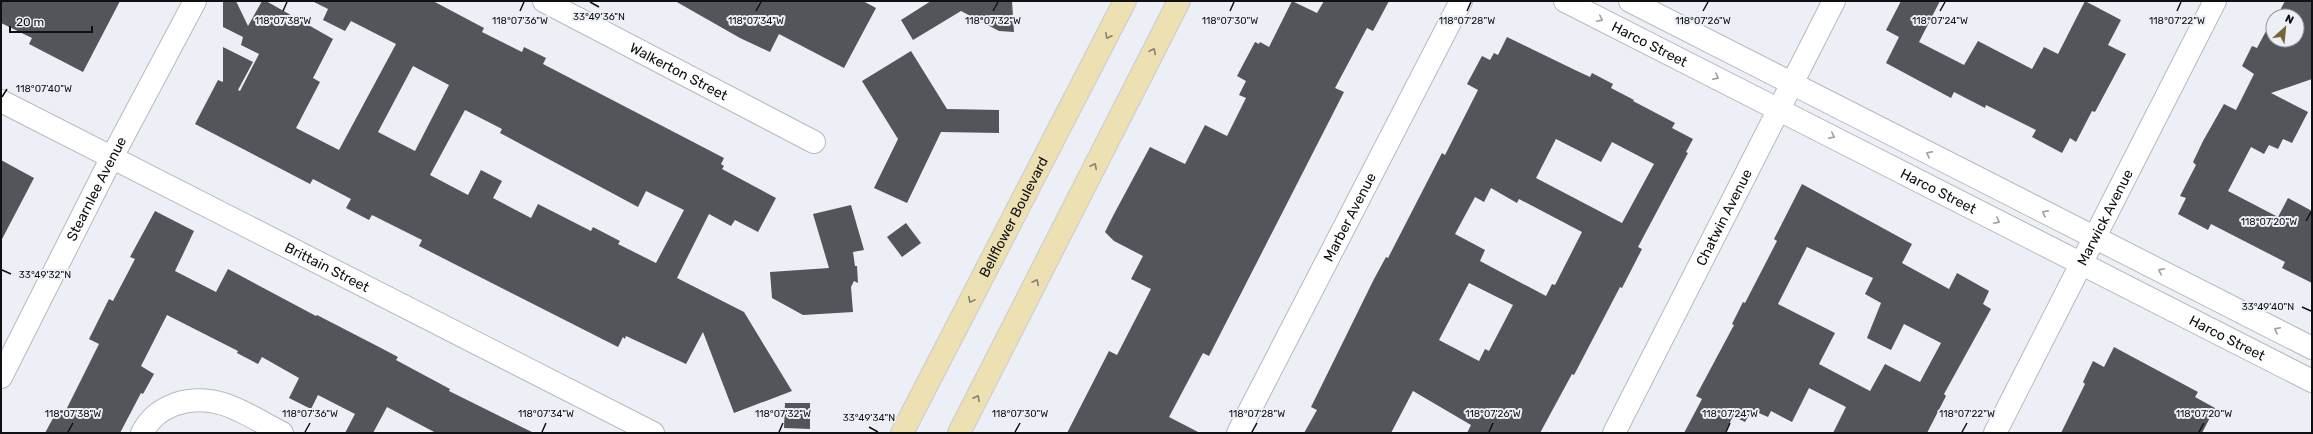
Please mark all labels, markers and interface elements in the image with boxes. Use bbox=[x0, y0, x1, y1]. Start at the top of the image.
scale bar bbox=[10, 8, 92, 34]
north arrow bbox=[2265, 8, 2305, 48]
text: 33°49'36"N bbox=[573, 11, 625, 23]
text: N bbox=[2283, 12, 2296, 27]
one-way arrow bbox=[1596, 14, 1603, 21]
text: 20 m bbox=[16, 15, 44, 29]
text: 118°07'38"W bbox=[255, 15, 311, 27]
text: 118°07'36"W bbox=[492, 15, 548, 27]
text: 118°07'34"W bbox=[728, 15, 784, 27]
text: 118°07'32"W bbox=[965, 15, 1021, 27]
text: 118°07'30"W bbox=[1202, 15, 1258, 27]
text: 118°07'28"W bbox=[1439, 15, 1495, 27]
text: 118°07'26"W bbox=[1675, 15, 1731, 27]
text: 118°07'24"W bbox=[1912, 15, 1968, 27]
text: 118°07'22"W bbox=[2149, 15, 2205, 27]
street label: Harco Street bbox=[1609, 18, 1691, 71]
one-way arrow bbox=[1105, 31, 1112, 39]
street label: Walkerton Street bbox=[627, 39, 731, 105]
one-way arrow bbox=[1149, 47, 1156, 55]
one-way arrow bbox=[1712, 72, 1719, 80]
text: 118°07'40"W bbox=[16, 83, 72, 95]
one-way arrow bbox=[1828, 131, 1835, 139]
street label: Stearnlee Avenue bbox=[63, 134, 130, 244]
one-way arrow bbox=[1926, 151, 1933, 159]
street label: Bellflower Boulevard bbox=[976, 154, 1052, 280]
one-way arrow bbox=[1090, 163, 1097, 171]
street label: Harco Street bbox=[1898, 165, 1979, 218]
street label: Chatwin Avenue bbox=[1693, 166, 1756, 269]
street label: Marwick Avenue bbox=[2074, 166, 2137, 269]
street label: Marber Avenue bbox=[1320, 170, 1380, 265]
one-way arrow bbox=[2042, 210, 2049, 218]
one-way arrow bbox=[1993, 216, 2001, 224]
text: 118°07'20"W bbox=[2241, 216, 2297, 228]
street label: Brittain Street bbox=[282, 239, 373, 296]
text: 33°49'32"N bbox=[19, 269, 71, 281]
one-way arrow bbox=[2158, 269, 2165, 276]
one-way arrow bbox=[1031, 279, 1038, 287]
one-way arrow bbox=[968, 296, 975, 303]
text: 33°49'40"N bbox=[2242, 301, 2294, 313]
street label: Harco Street bbox=[2186, 312, 2268, 365]
one-way arrow bbox=[2274, 327, 2281, 335]
one-way arrow bbox=[972, 395, 980, 402]
text: 118°07'38"W bbox=[45, 408, 101, 420]
text: 118°07'36"W bbox=[282, 408, 338, 420]
text: 118°07'34"W bbox=[518, 408, 574, 420]
text: 118°07'32"W bbox=[755, 408, 811, 420]
text: 118°07'30"W bbox=[992, 408, 1048, 420]
text: 118°07'28"W bbox=[1229, 408, 1285, 420]
text: 118°07'26"W bbox=[1465, 408, 1521, 420]
text: 118°07'24"W bbox=[1702, 408, 1758, 420]
text: 118°07'22"W bbox=[1939, 408, 1995, 420]
text: 118°07'20"W bbox=[2176, 408, 2232, 420]
text: 33°49'34"N bbox=[843, 412, 895, 424]

